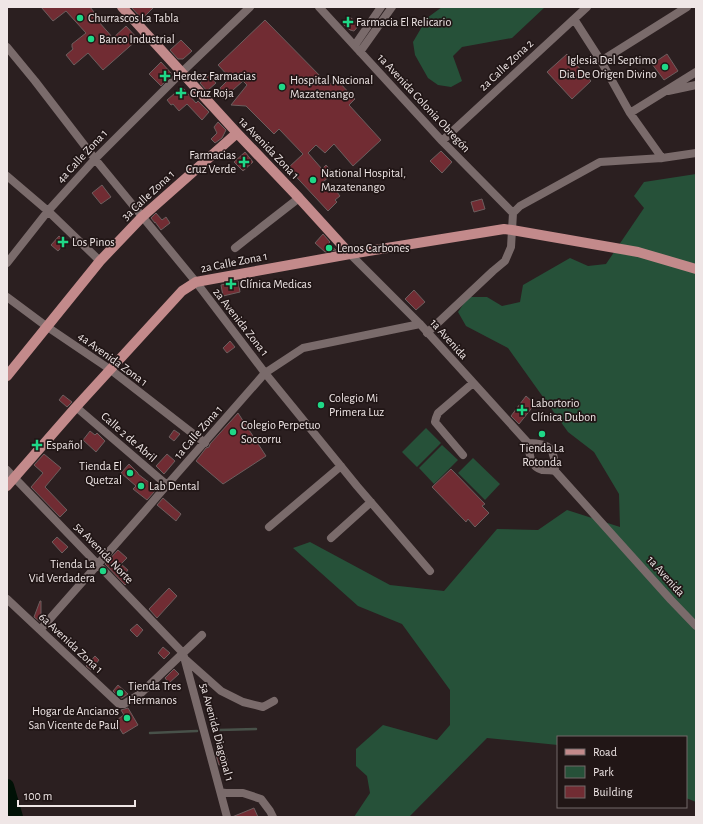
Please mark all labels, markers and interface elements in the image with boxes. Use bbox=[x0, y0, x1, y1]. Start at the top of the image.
place label: Churrascos La Tabla bbox=[88, 12, 179, 24]
marker: Churrascos La Tabla bbox=[75, 13, 85, 23]
place label: Farmacia El Relicario bbox=[356, 16, 451, 28]
marker: Farmacia El Relicario bbox=[343, 17, 353, 27]
place label: Banco Industrial bbox=[99, 33, 175, 45]
marker: Banco Industrial bbox=[86, 34, 96, 44]
street label: 2a Calle Zona 2 bbox=[477, 37, 536, 93]
street label: 1a Avenida Colonia Obregón bbox=[375, 52, 473, 154]
place label: Iglesia Del Septimo Dia De Origen Divino bbox=[559, 54, 657, 80]
marker: Iglesia Del Septimo Dia De Origen Divino bbox=[660, 62, 670, 72]
place label: Herdez Farmacias bbox=[173, 70, 256, 82]
marker: Herdez Farmacias bbox=[160, 71, 170, 81]
place label: Hospital Nacional Mazatenango bbox=[290, 74, 373, 100]
marker: Hospital Nacional Mazatenango bbox=[277, 82, 287, 92]
marker: Cruz Roja bbox=[175, 87, 187, 99]
place label: Cruz Roja bbox=[190, 87, 234, 100]
street label: 1a Avenida Zona 1 bbox=[236, 115, 302, 181]
street label: 4a Calle Zona 1 bbox=[54, 127, 110, 185]
place label: Farmacias Cruz Verde bbox=[186, 149, 236, 175]
marker: Farmacias Cruz Verde bbox=[239, 157, 249, 167]
place label: National Hospital, Mazatenango bbox=[321, 167, 406, 193]
street label: 3a Calle Zona 1 bbox=[119, 168, 177, 222]
marker: National Hospital, Mazatenango bbox=[308, 175, 318, 185]
marker: Los Pinos bbox=[57, 236, 69, 248]
place label: Los Pinos bbox=[72, 236, 115, 248]
place label: Lenos Carbones bbox=[337, 242, 410, 254]
marker: Lenos Carbones bbox=[324, 243, 334, 253]
street label: 2a Calle Zona 1 bbox=[200, 250, 268, 274]
marker: Clínica Medicas bbox=[225, 278, 237, 290]
place label: Clínica Medicas bbox=[240, 278, 312, 290]
street label: 2a Avenida Zona 1 bbox=[211, 286, 271, 358]
street label: 1a Avenida bbox=[428, 317, 470, 362]
street label: 4a Avenida Zona 1 bbox=[76, 330, 150, 388]
place label: Colegio Mi Primera Luz bbox=[329, 392, 384, 418]
place label: Labortorio Clínica Dubon bbox=[531, 397, 596, 423]
marker: Colegio Mi Primera Luz bbox=[316, 400, 326, 410]
street label: 1a Calle Zona 1 bbox=[172, 403, 224, 461]
marker: Labortorio Clínica Dubon bbox=[516, 404, 528, 416]
street label: Calle 2 de Abril bbox=[99, 410, 159, 464]
place label: Colegio Perpetuo Soccorru bbox=[241, 419, 321, 445]
marker: Colegio Perpetuo Soccorru bbox=[228, 427, 238, 437]
marker: Tienda La Rotonda bbox=[537, 429, 547, 439]
marker: Español bbox=[31, 439, 43, 451]
place label: Español bbox=[46, 439, 83, 451]
place label: Tienda La Rotonda bbox=[520, 442, 565, 468]
place label: Tienda El Quetzal bbox=[79, 460, 122, 487]
marker: Tienda El Quetzal bbox=[125, 468, 135, 478]
place label: Lab Dental bbox=[149, 480, 200, 492]
marker: Lab Dental bbox=[136, 481, 146, 491]
street label: 5a Avenida Norte bbox=[72, 520, 136, 586]
street label: 1a Avenida bbox=[645, 554, 687, 599]
place label: Tienda La Vid Verdadera bbox=[29, 558, 95, 584]
marker: Tienda La Vid Verdadera bbox=[98, 566, 108, 576]
street label: 6a Avenida Zona 1 bbox=[37, 610, 105, 676]
place label: Tienda Tres Hermanos bbox=[128, 680, 181, 706]
street label: 5a Avenida Diagonal 1 bbox=[198, 682, 236, 782]
marker: Tienda Tres Hermanos bbox=[115, 688, 125, 698]
place label: Hogar de Ancianos San Vicente de Paul bbox=[29, 705, 119, 731]
marker: Hogar de Ancianos San Vicente de Paul bbox=[122, 713, 132, 723]
legend bbox=[557, 736, 687, 808]
text: Road bbox=[593, 746, 617, 758]
text: Park bbox=[593, 766, 614, 778]
scale bar bbox=[18, 782, 135, 808]
text: Building bbox=[593, 786, 633, 798]
text: 100 m bbox=[24, 790, 52, 802]

